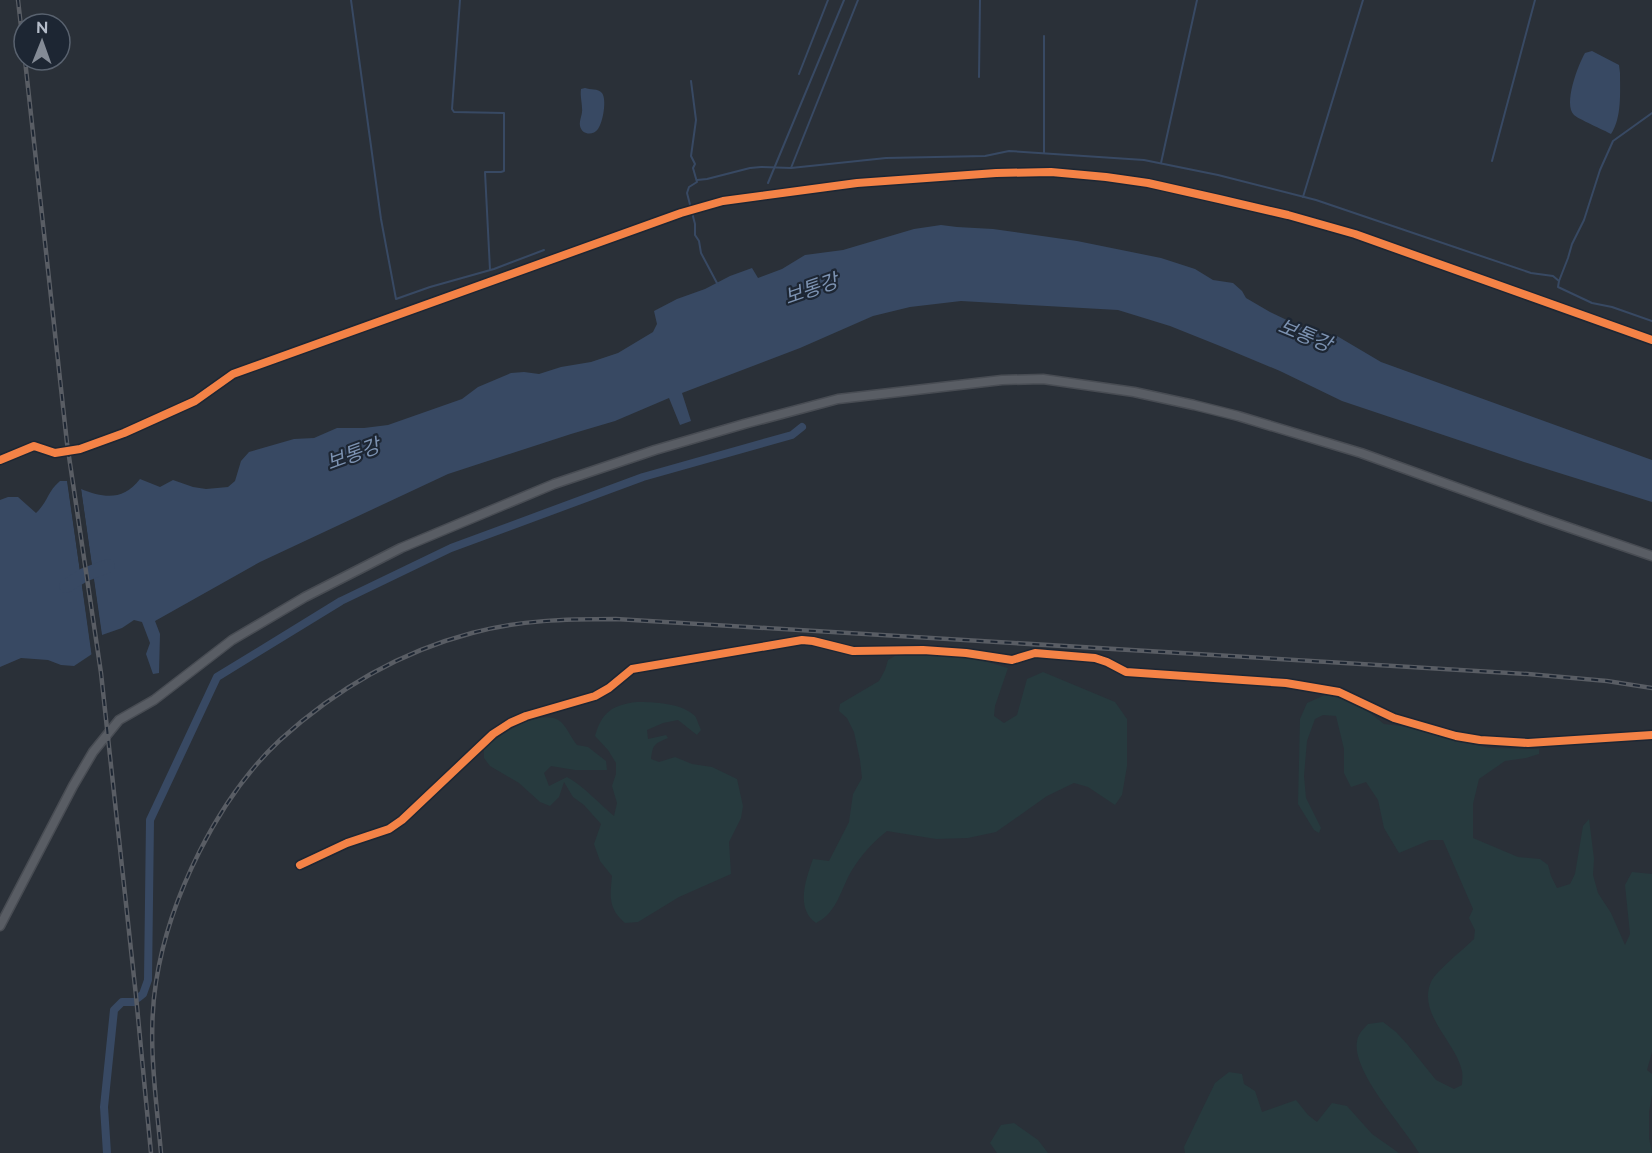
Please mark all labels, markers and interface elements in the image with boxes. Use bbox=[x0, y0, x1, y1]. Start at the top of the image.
north arrow bbox=[12, 12, 72, 72]
text: N bbox=[36, 18, 49, 37]
water label: 보통강 bbox=[781, 268, 843, 309]
water label: 보통강 bbox=[1275, 314, 1337, 357]
water label: 보통강 bbox=[323, 432, 385, 475]

